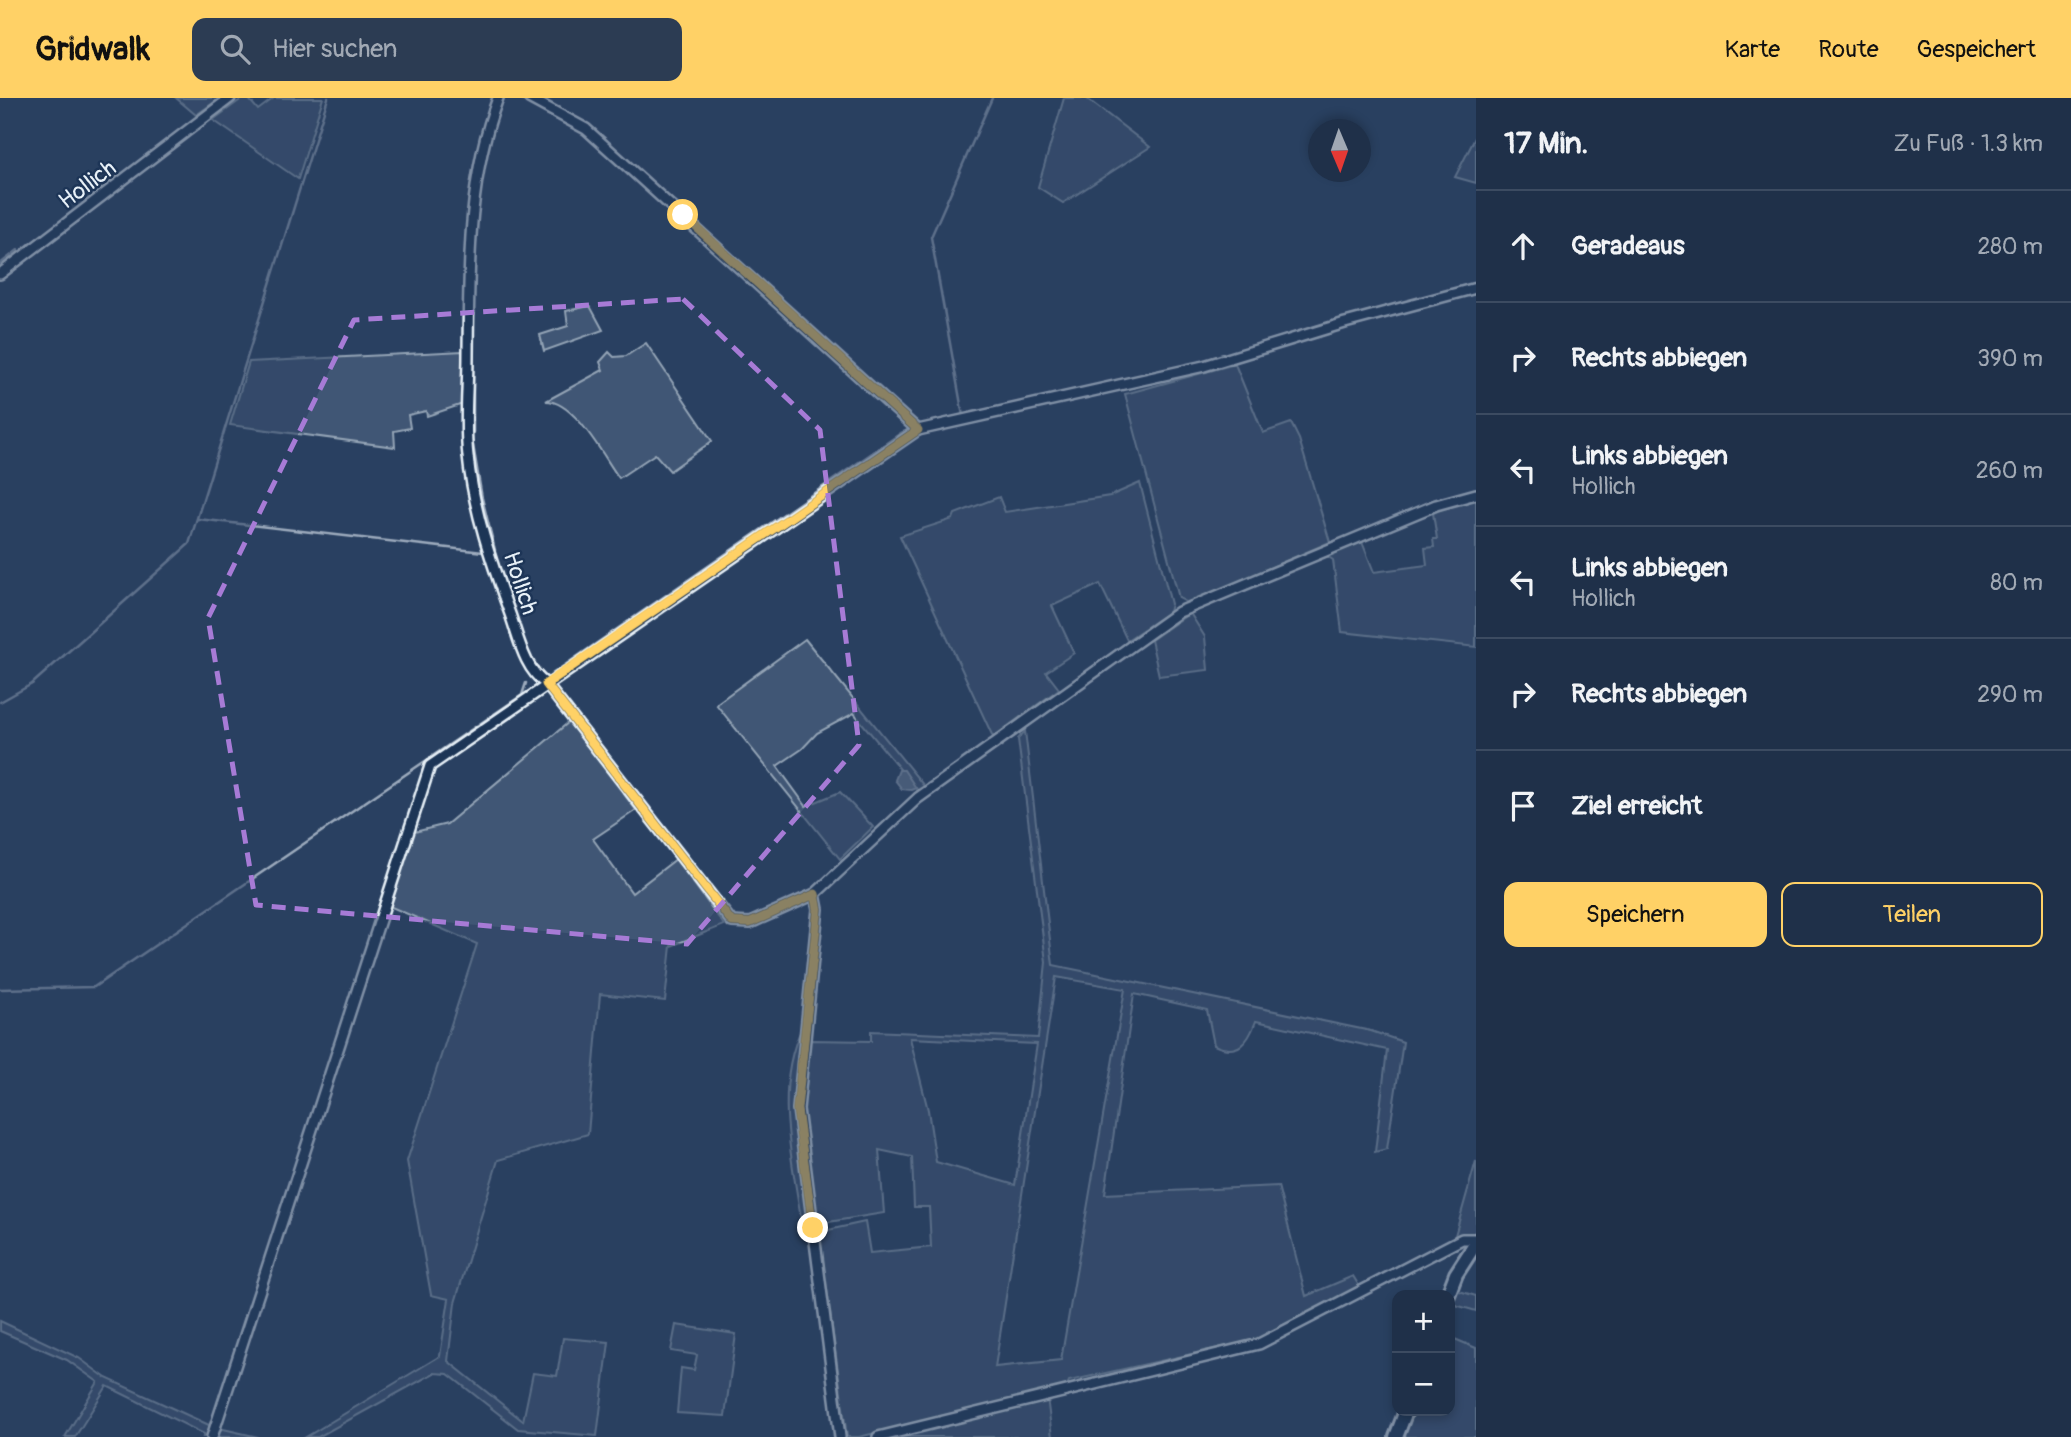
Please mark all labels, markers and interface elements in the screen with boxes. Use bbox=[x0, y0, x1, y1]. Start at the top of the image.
search box bbox=[192, 18, 682, 81]
text: Gridwalk bbox=[35, 29, 150, 70]
icon: search bbox=[216, 30, 254, 68]
text: Hier suchen bbox=[272, 33, 397, 65]
text: Karte bbox=[1724, 35, 1780, 64]
text: Route bbox=[1818, 35, 1879, 64]
text: Gespeichert bbox=[1917, 35, 2036, 64]
north arrow bbox=[1308, 119, 1371, 182]
text: 17 Min. bbox=[1504, 125, 1588, 162]
text: Zu Fuß · 1.3 km bbox=[1894, 129, 2043, 158]
street label: Hollich bbox=[53, 153, 122, 215]
route start bbox=[667, 199, 698, 230]
icon: ahead bbox=[1504, 227, 1542, 265]
text: Geradeaus bbox=[1571, 230, 1685, 262]
text: 280 m bbox=[1977, 232, 2043, 261]
icon: right bbox=[1504, 339, 1542, 377]
text: Rechts abbiegen bbox=[1571, 342, 1747, 374]
text: 390 m bbox=[1977, 344, 2043, 373]
text: Links abbiegen bbox=[1571, 440, 1728, 472]
icon: left bbox=[1504, 451, 1542, 489]
text: 260 m bbox=[1976, 456, 2043, 485]
text: Hollich bbox=[1571, 472, 1635, 501]
street label: Hollich bbox=[497, 548, 544, 618]
text: Links abbiegen bbox=[1571, 552, 1728, 584]
icon: left bbox=[1504, 563, 1542, 601]
text: 80 m bbox=[1990, 568, 2043, 597]
text: Hollich bbox=[1571, 584, 1635, 613]
icon: right bbox=[1504, 675, 1542, 713]
text: Rechts abbiegen bbox=[1571, 678, 1747, 710]
text: 290 m bbox=[1977, 680, 2043, 709]
icon: arrive bbox=[1504, 787, 1542, 825]
text: Ziel erreicht bbox=[1571, 790, 1702, 822]
button: Speichern bbox=[1504, 882, 1767, 947]
button: Teilen bbox=[1781, 882, 2043, 947]
route end bbox=[797, 1212, 828, 1243]
map controls bbox=[1392, 1290, 1455, 1416]
button: + bbox=[1392, 1290, 1455, 1353]
button: − bbox=[1392, 1353, 1455, 1416]

